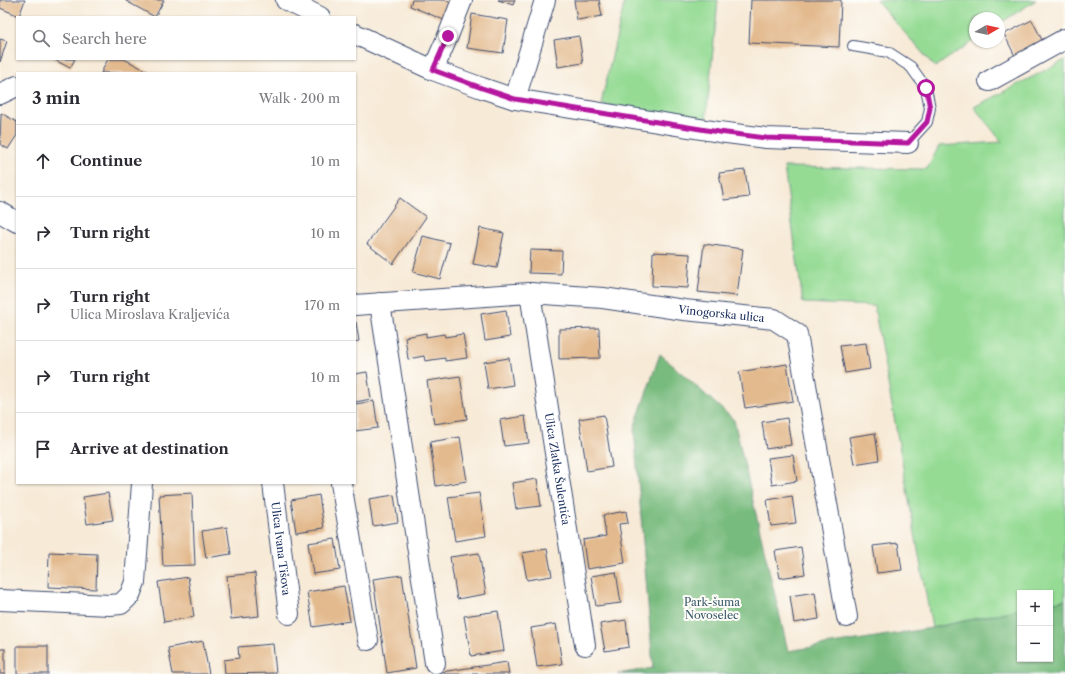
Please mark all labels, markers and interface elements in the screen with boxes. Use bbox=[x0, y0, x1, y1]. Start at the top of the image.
north arrow bbox=[969, 12, 1005, 48]
search box bbox=[16, 16, 356, 60]
icon: search bbox=[30, 27, 52, 49]
route end bbox=[439, 27, 457, 45]
text: Search here bbox=[62, 29, 147, 48]
route start bbox=[917, 79, 935, 97]
text: 3 min bbox=[32, 88, 81, 108]
text: Walk · 200 m bbox=[259, 90, 340, 106]
icon: ahead bbox=[32, 150, 54, 172]
text: Continue bbox=[70, 151, 142, 170]
text: 10 m bbox=[311, 153, 340, 169]
icon: right bbox=[32, 222, 54, 244]
text: Turn right bbox=[70, 223, 150, 242]
text: 10 m bbox=[311, 225, 340, 241]
text: Turn right bbox=[70, 287, 150, 306]
icon: right bbox=[32, 294, 54, 316]
text: 170 m bbox=[304, 297, 340, 313]
street label: Vinogorska ulica bbox=[676, 302, 765, 325]
text: Ulica Miroslava Kraljevića bbox=[70, 306, 230, 322]
icon: right bbox=[32, 366, 54, 388]
text: Turn right bbox=[70, 367, 150, 386]
text: 10 m bbox=[311, 369, 340, 385]
street label: Ulica Zlatka Šulentića bbox=[542, 412, 573, 526]
icon: arrive bbox=[32, 438, 54, 460]
text: Arrive at destination bbox=[70, 439, 229, 458]
street label: Ulica Ivana Tišova bbox=[268, 501, 294, 596]
map controls bbox=[1017, 590, 1053, 662]
button: + bbox=[1017, 590, 1053, 626]
park label: Park-šuma Novoselec bbox=[684, 595, 740, 622]
button: − bbox=[1017, 626, 1053, 662]

